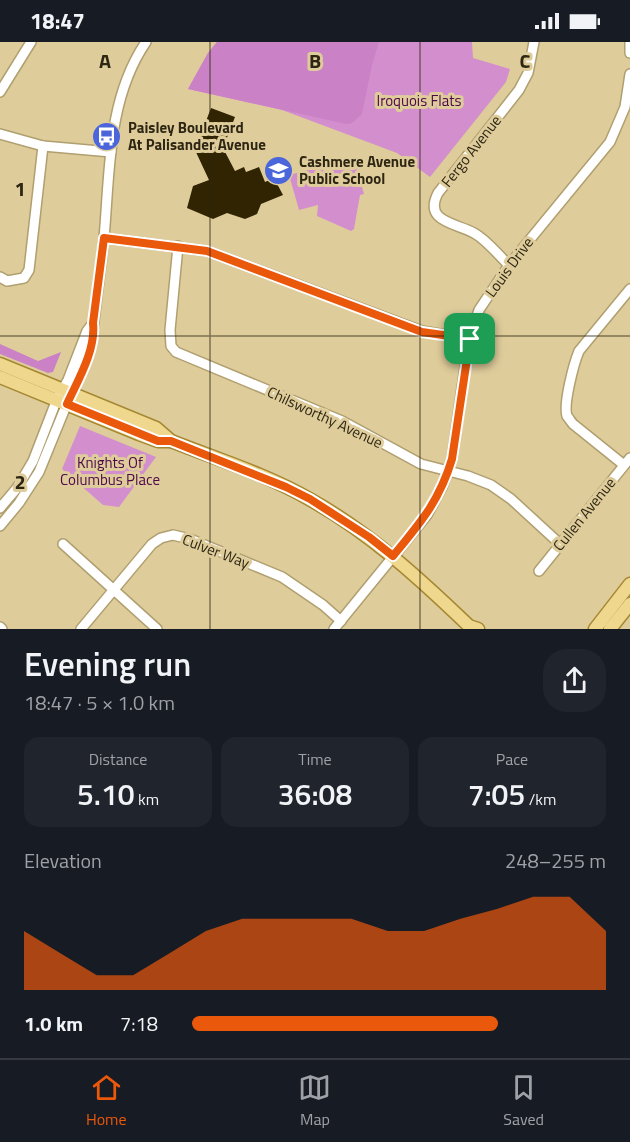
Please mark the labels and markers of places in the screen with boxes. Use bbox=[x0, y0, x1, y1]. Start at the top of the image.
place label: Paisley Boulevard At Palisander Avenue bbox=[128, 116, 266, 156]
bus stop icon: Paisley Boulevard At Palisander Avenue bbox=[91, 120, 123, 152]
place label: Cashmere Avenue Public School bbox=[299, 150, 415, 190]
school or university icon: Cashmere Avenue Public School bbox=[262, 154, 294, 186]
pin bbox=[444, 313, 495, 364]

